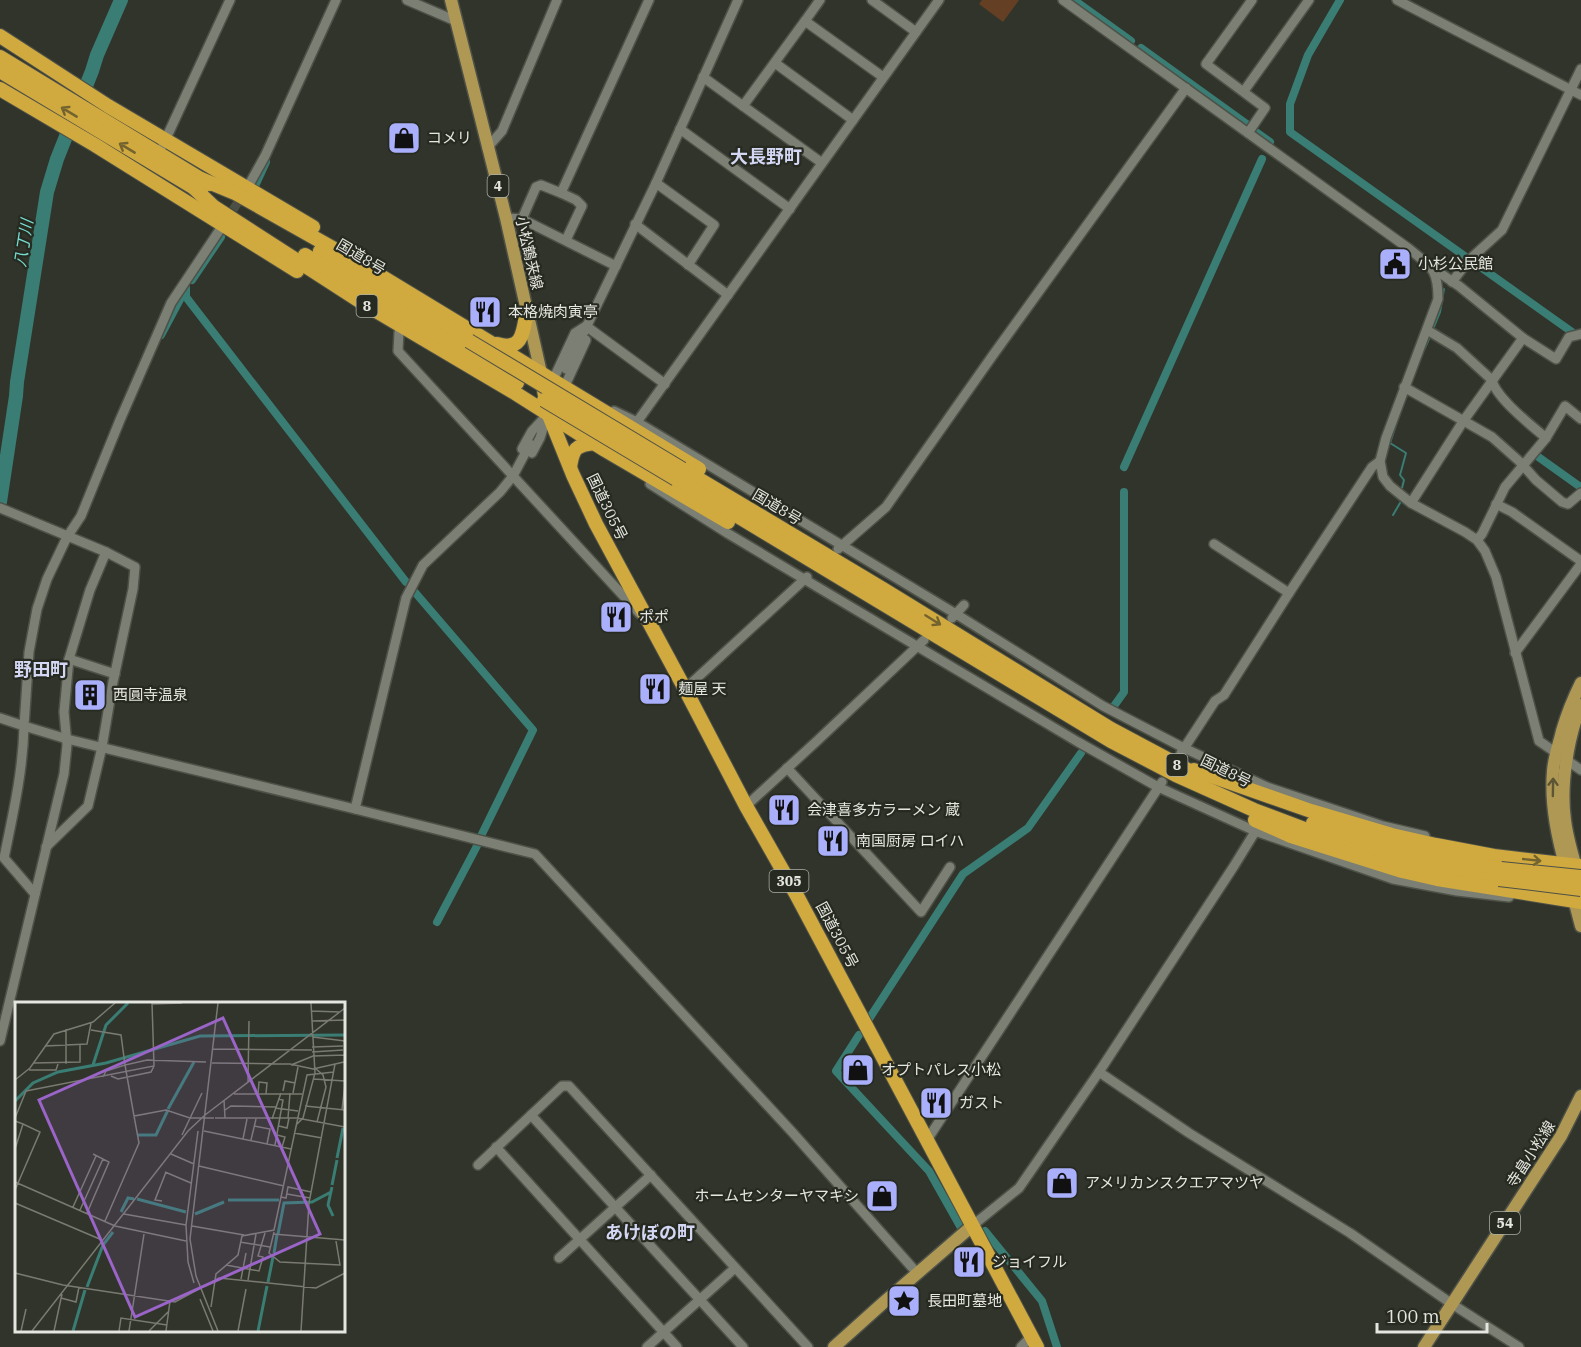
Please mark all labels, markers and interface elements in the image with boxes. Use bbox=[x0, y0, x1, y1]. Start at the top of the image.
one-way arrow bbox=[61, 106, 78, 118]
shop icon: コメリ bbox=[386, 120, 422, 156]
place label: コメリ bbox=[427, 128, 472, 147]
one-way arrow bbox=[119, 141, 136, 153]
district label: 大長野町 bbox=[730, 145, 802, 168]
road number: 4 bbox=[488, 175, 508, 197]
street label: 小松鶴来線 bbox=[512, 214, 547, 292]
water label: 八丁川 bbox=[9, 216, 37, 268]
street label: 国道8号 bbox=[333, 235, 389, 279]
public building icon: 小杉公民館 bbox=[1377, 246, 1413, 282]
place label: 小杉公民館 bbox=[1418, 254, 1493, 273]
restaurant icon: 本格焼肉寅亭 bbox=[467, 294, 503, 330]
road number: 8 bbox=[356, 295, 378, 317]
place label: 本格焼肉寅亭 bbox=[508, 302, 598, 321]
street label: 国道305号 bbox=[583, 470, 632, 543]
street label: 国道8号 bbox=[749, 485, 805, 529]
restaurant icon: ポポ bbox=[598, 599, 634, 635]
place label: ポポ bbox=[639, 607, 669, 626]
one-way arrow bbox=[924, 614, 941, 626]
district label: 野田町 bbox=[14, 658, 68, 681]
restaurant icon: 麺屋 天 bbox=[637, 671, 673, 707]
building icon: 西圓寺温泉 bbox=[72, 677, 108, 713]
place label: 麺屋 天 bbox=[678, 679, 726, 698]
place label: 西圓寺温泉 bbox=[113, 685, 188, 704]
street label: 国道8号 bbox=[1198, 750, 1255, 791]
road number: 8 bbox=[1166, 754, 1188, 776]
one-way arrow bbox=[1547, 777, 1558, 797]
restaurant icon: 会津喜多方ラーメン 蔵 bbox=[766, 792, 802, 828]
place label: 会津喜多方ラーメン 蔵 bbox=[807, 800, 960, 819]
restaurant icon: 南国厨房 ロイハ bbox=[815, 823, 851, 859]
place label: 南国厨房 ロイハ bbox=[856, 831, 964, 850]
one-way arrow bbox=[1521, 855, 1541, 866]
road number: 305 bbox=[770, 870, 808, 892]
street label: 国道305号 bbox=[812, 899, 863, 971]
inset map bbox=[15, 1002, 345, 1332]
shop icon: オプトパレス小松 bbox=[840, 1052, 876, 1088]
place label: オプトパレス小松 bbox=[881, 1060, 1001, 1079]
restaurant icon: ガスト bbox=[918, 1085, 954, 1121]
place label: ガスト bbox=[959, 1093, 1004, 1112]
street label: 寺畠小松線 bbox=[1502, 1117, 1559, 1190]
shop icon: アメリカンスクエアマツヤ bbox=[1044, 1165, 1080, 1201]
place label: アメリカンスクエアマツヤ bbox=[1085, 1173, 1264, 1192]
shop icon: ホームセンターヤマキシ bbox=[864, 1178, 900, 1214]
place label: ホームセンターヤマキシ bbox=[694, 1186, 859, 1205]
road number: 54 bbox=[1490, 1212, 1520, 1234]
district label: あけぼの町 bbox=[605, 1221, 695, 1244]
restaurant icon: ジョイフル bbox=[951, 1244, 987, 1280]
place label: ジョイフル bbox=[992, 1252, 1067, 1271]
place icon: 長田町墓地 bbox=[886, 1283, 922, 1319]
place label: 長田町墓地 bbox=[927, 1291, 1002, 1310]
scale bar bbox=[1377, 1296, 1486, 1334]
text: 100 m bbox=[1386, 1305, 1440, 1328]

